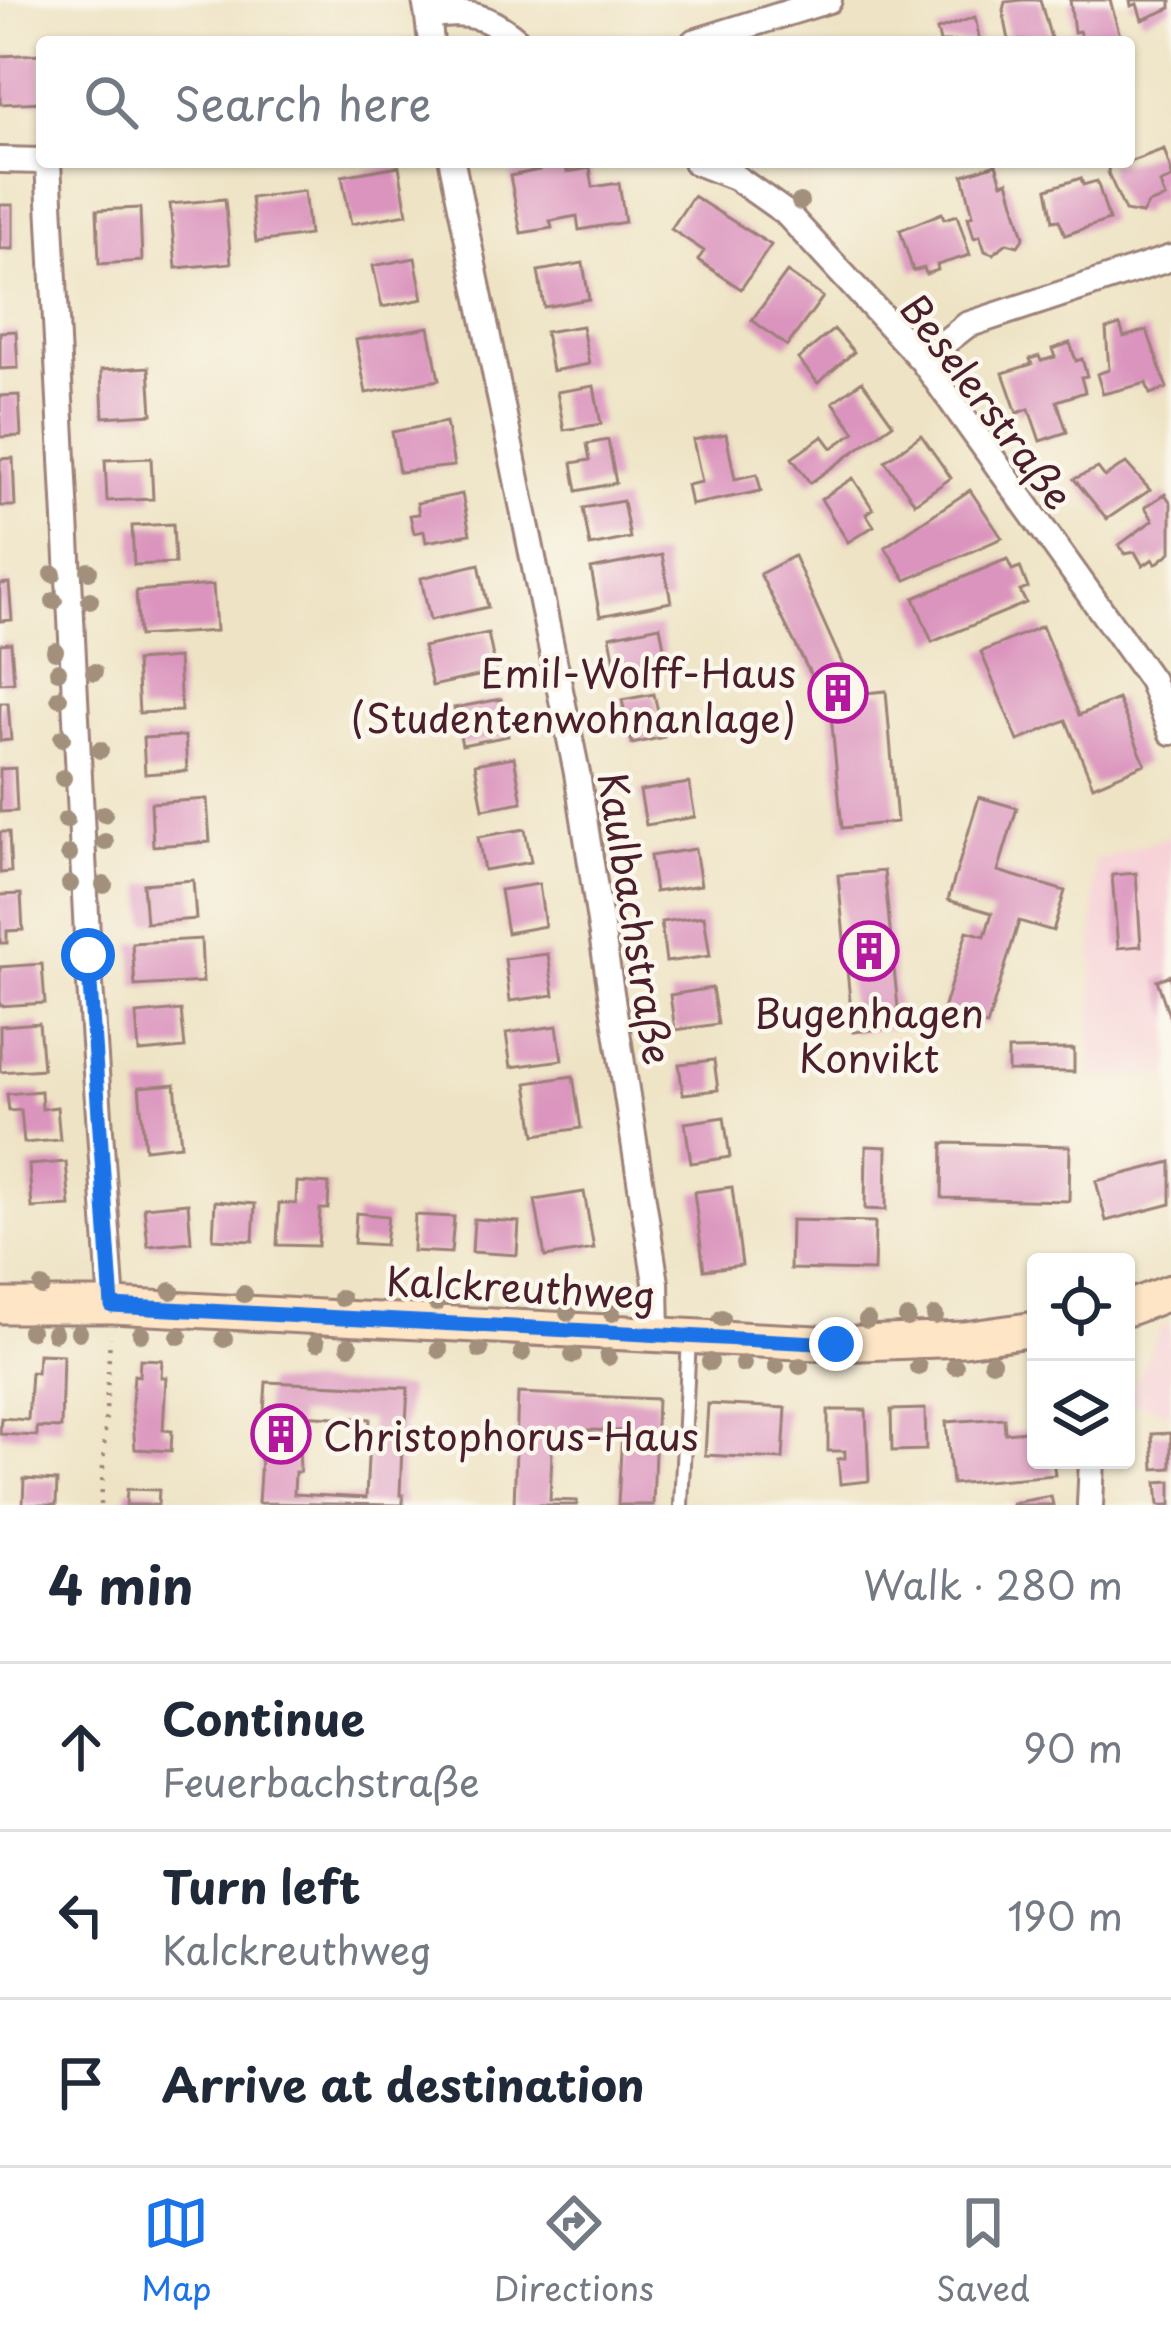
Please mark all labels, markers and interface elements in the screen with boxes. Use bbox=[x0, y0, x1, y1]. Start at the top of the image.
search box bbox=[36, 36, 1135, 168]
text: Search here bbox=[174, 68, 431, 136]
icon: search bbox=[78, 69, 144, 135]
street label: Beselerstraße bbox=[887, 281, 1089, 521]
place label: Emil-Wolff-Haus (Studentenwohnanlage) bbox=[351, 642, 796, 746]
building icon: Emil-Wolff-Haus (Studentenwohnanlage) bbox=[807, 662, 869, 724]
street label: Kaulbachstraße bbox=[585, 767, 689, 1069]
building icon: Bugenhagen Konvikt bbox=[838, 920, 900, 982]
route start bbox=[61, 928, 115, 982]
place label: Bugenhagen Konvikt bbox=[754, 982, 984, 1086]
street label: Kalckreuthweg bbox=[385, 1249, 657, 1323]
map controls bbox=[1027, 1253, 1135, 1469]
button: locate bbox=[1027, 1253, 1135, 1361]
route end bbox=[809, 1317, 863, 1371]
button: layers bbox=[1027, 1361, 1135, 1469]
building icon: Christophorus-Haus bbox=[250, 1403, 312, 1465]
place label: Christophorus-Haus bbox=[323, 1405, 699, 1464]
text: 4 min bbox=[48, 1545, 193, 1622]
text: Walk · 280 m bbox=[863, 1554, 1123, 1613]
text: Continue bbox=[162, 1683, 365, 1751]
icon: ahead bbox=[48, 1714, 114, 1780]
text: 90 m bbox=[1023, 1717, 1123, 1776]
text: Feuerbachstraße bbox=[162, 1751, 480, 1810]
text: Turn left bbox=[162, 1851, 361, 1919]
icon: left bbox=[48, 1882, 114, 1948]
text: 190 m bbox=[1007, 1885, 1123, 1944]
text: Kalckreuthweg bbox=[162, 1919, 432, 1978]
text: Arrive at destination bbox=[162, 2049, 645, 2117]
icon: arrive bbox=[48, 2050, 114, 2116]
tab: Map bbox=[141, 2190, 212, 2312]
tab: Directions bbox=[494, 2190, 654, 2312]
tab: Saved bbox=[936, 2190, 1030, 2312]

